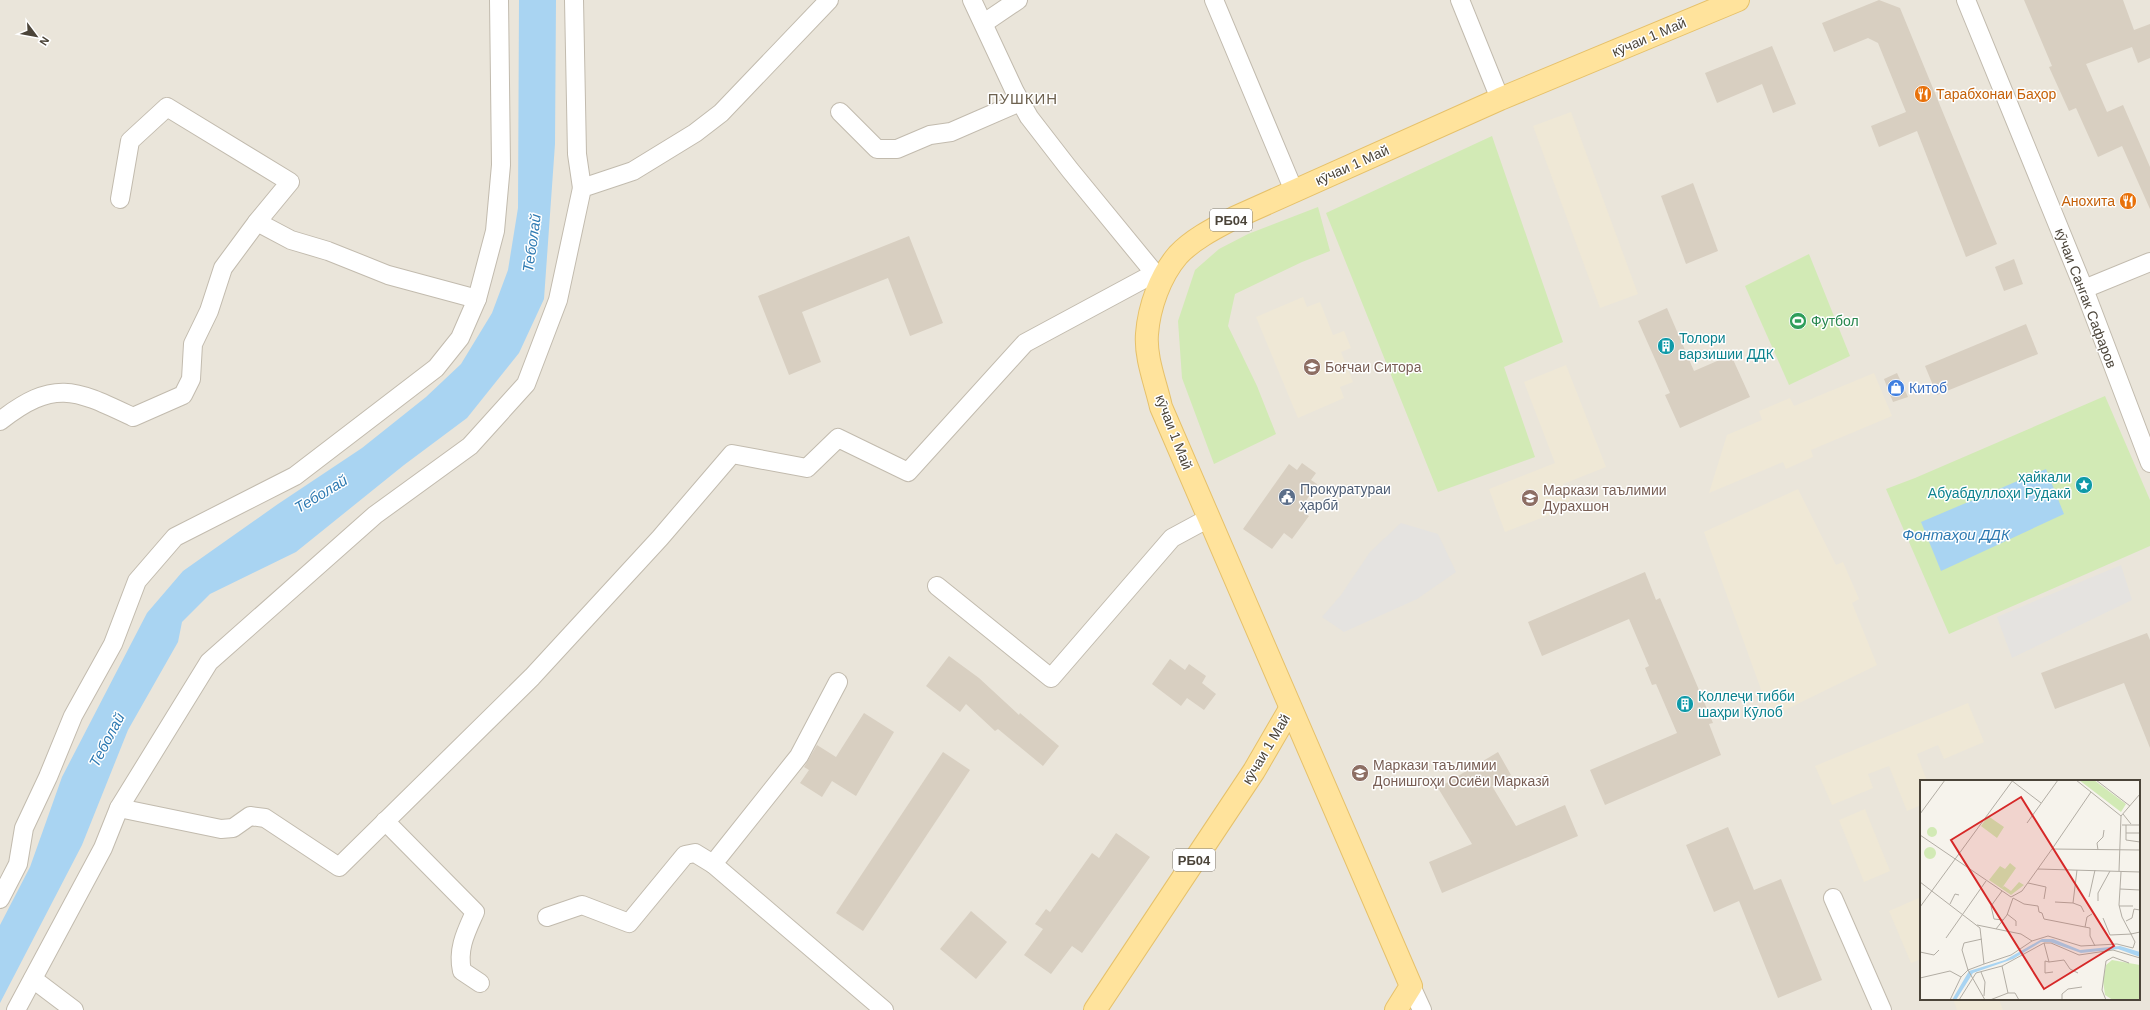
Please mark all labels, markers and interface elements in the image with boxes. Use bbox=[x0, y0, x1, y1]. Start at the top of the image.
street label: кӯчаи 1 Май bbox=[1609, 14, 1689, 60]
north arrow bbox=[16, 16, 56, 56]
text: N bbox=[37, 35, 52, 48]
restaurant icon: Тарабхонаи Баҳор bbox=[1913, 84, 1933, 104]
place label: Тарабхонаи Баҳор bbox=[1936, 86, 2056, 102]
district label: ПУШКИН bbox=[988, 90, 1058, 107]
street label: кӯчаи 1 Май bbox=[1313, 142, 1391, 188]
restaurant icon: Анохита bbox=[2118, 191, 2138, 211]
place label: Анохита bbox=[2061, 193, 2115, 209]
road number: РБ04 bbox=[1210, 209, 1252, 231]
water label: Теболай bbox=[519, 212, 544, 273]
street label: кӯчаи Сангак Сафаров bbox=[2052, 226, 2120, 370]
sports icon: Футбол bbox=[1788, 311, 1808, 331]
place label: Футбол bbox=[1811, 313, 1859, 329]
place label: Толори варзишии ДДК bbox=[1679, 330, 1775, 362]
building icon: Толори варзишии ДДК bbox=[1656, 336, 1676, 356]
school or university icon: Боғчаи Ситора bbox=[1302, 357, 1322, 377]
place label: Боғчаи Ситора bbox=[1325, 359, 1422, 375]
shop icon: Китоб bbox=[1886, 378, 1906, 398]
place label: Китоб bbox=[1909, 380, 1947, 396]
street label: кӯчаи 1 Май bbox=[1152, 392, 1196, 472]
place label: ҳайкали Абуабдуллоҳи Рӯдакӣ bbox=[1928, 469, 2071, 501]
water label: Теболай bbox=[291, 471, 351, 516]
place icon: ҳайкали Абуабдуллоҳи Рӯдакӣ bbox=[2074, 475, 2094, 495]
place label: Прокуратураи ҳарбӣ bbox=[1300, 481, 1391, 513]
place label: Маркази таълимии Дурахшон bbox=[1543, 482, 1667, 514]
public building icon: Прокуратураи ҳарбӣ bbox=[1277, 487, 1297, 507]
school or university icon: Маркази таълимии Дурахшон bbox=[1520, 488, 1540, 508]
water label: Фонтаҳои ДДК bbox=[1902, 526, 2011, 543]
place label: Коллеҷи тибби шаҳри Кӯлоб bbox=[1698, 688, 1795, 720]
building icon: Коллеҷи тибби шаҳри Кӯлоб bbox=[1675, 694, 1695, 714]
water label: Теболай bbox=[85, 709, 128, 770]
street label: кӯчаи 1 Май bbox=[1239, 711, 1293, 787]
place label: Маркази таълимии Донишгоҳи Осиёи Марказӣ bbox=[1373, 757, 1549, 789]
school or university icon: Маркази таълимии Донишгоҳи Осиёи Марказӣ bbox=[1350, 763, 1370, 783]
inset map bbox=[1920, 780, 2140, 1000]
road number: РБ04 bbox=[1173, 849, 1215, 871]

